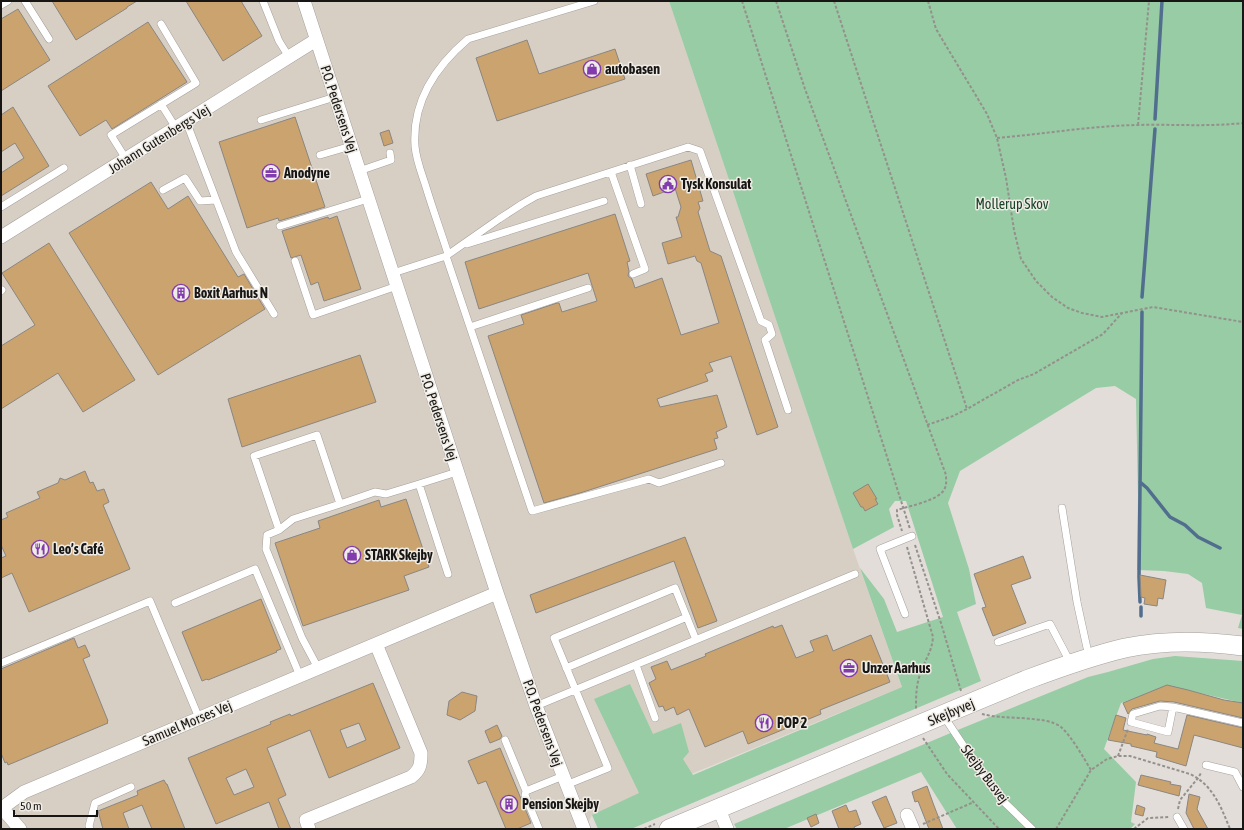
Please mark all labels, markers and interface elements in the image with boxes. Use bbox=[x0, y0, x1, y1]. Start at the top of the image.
shop icon: autobasen bbox=[582, 59, 602, 79]
place label: autobasen bbox=[605, 61, 660, 77]
street label: P.O. Pedersens Vej bbox=[317, 63, 361, 155]
street label: Johann Gutenbergs Vej bbox=[105, 101, 213, 177]
office icon: Anodyne bbox=[261, 163, 281, 183]
place label: Anodyne bbox=[283, 165, 330, 181]
public building icon: Tysk Konsulat bbox=[658, 174, 678, 194]
place label: Tysk Konsulat bbox=[681, 176, 751, 192]
park label: Mollerup Skov bbox=[975, 196, 1049, 212]
building icon: Boxit Aarhus N bbox=[171, 283, 191, 303]
place label: Boxit Aarhus N bbox=[194, 285, 268, 301]
street label: P.O. Pedersens Vej bbox=[417, 371, 461, 463]
restaurant icon: Leo’s Café bbox=[30, 539, 50, 559]
place label: Leo’s Café bbox=[53, 541, 104, 557]
shop icon: STARK Skejby bbox=[342, 545, 362, 565]
place label: STARK Skejby bbox=[365, 547, 433, 563]
office icon: Unzer Aarhus bbox=[839, 658, 859, 678]
place label: Unzer Aarhus bbox=[862, 660, 930, 676]
street label: P.O. Pedersens Vej bbox=[520, 677, 566, 769]
street label: Skejbyvej bbox=[925, 695, 977, 729]
street label: Samuel Morses Vej bbox=[140, 697, 234, 749]
restaurant icon: POP 2 bbox=[754, 713, 774, 733]
place label: POP 2 bbox=[777, 715, 808, 731]
street label: Skejby Busvej bbox=[958, 742, 1012, 806]
scale bar bbox=[14, 792, 97, 818]
building icon: Pension Skejby bbox=[499, 794, 519, 814]
place label: Pension Skejby bbox=[522, 796, 599, 812]
text: 50 m bbox=[20, 799, 42, 813]

